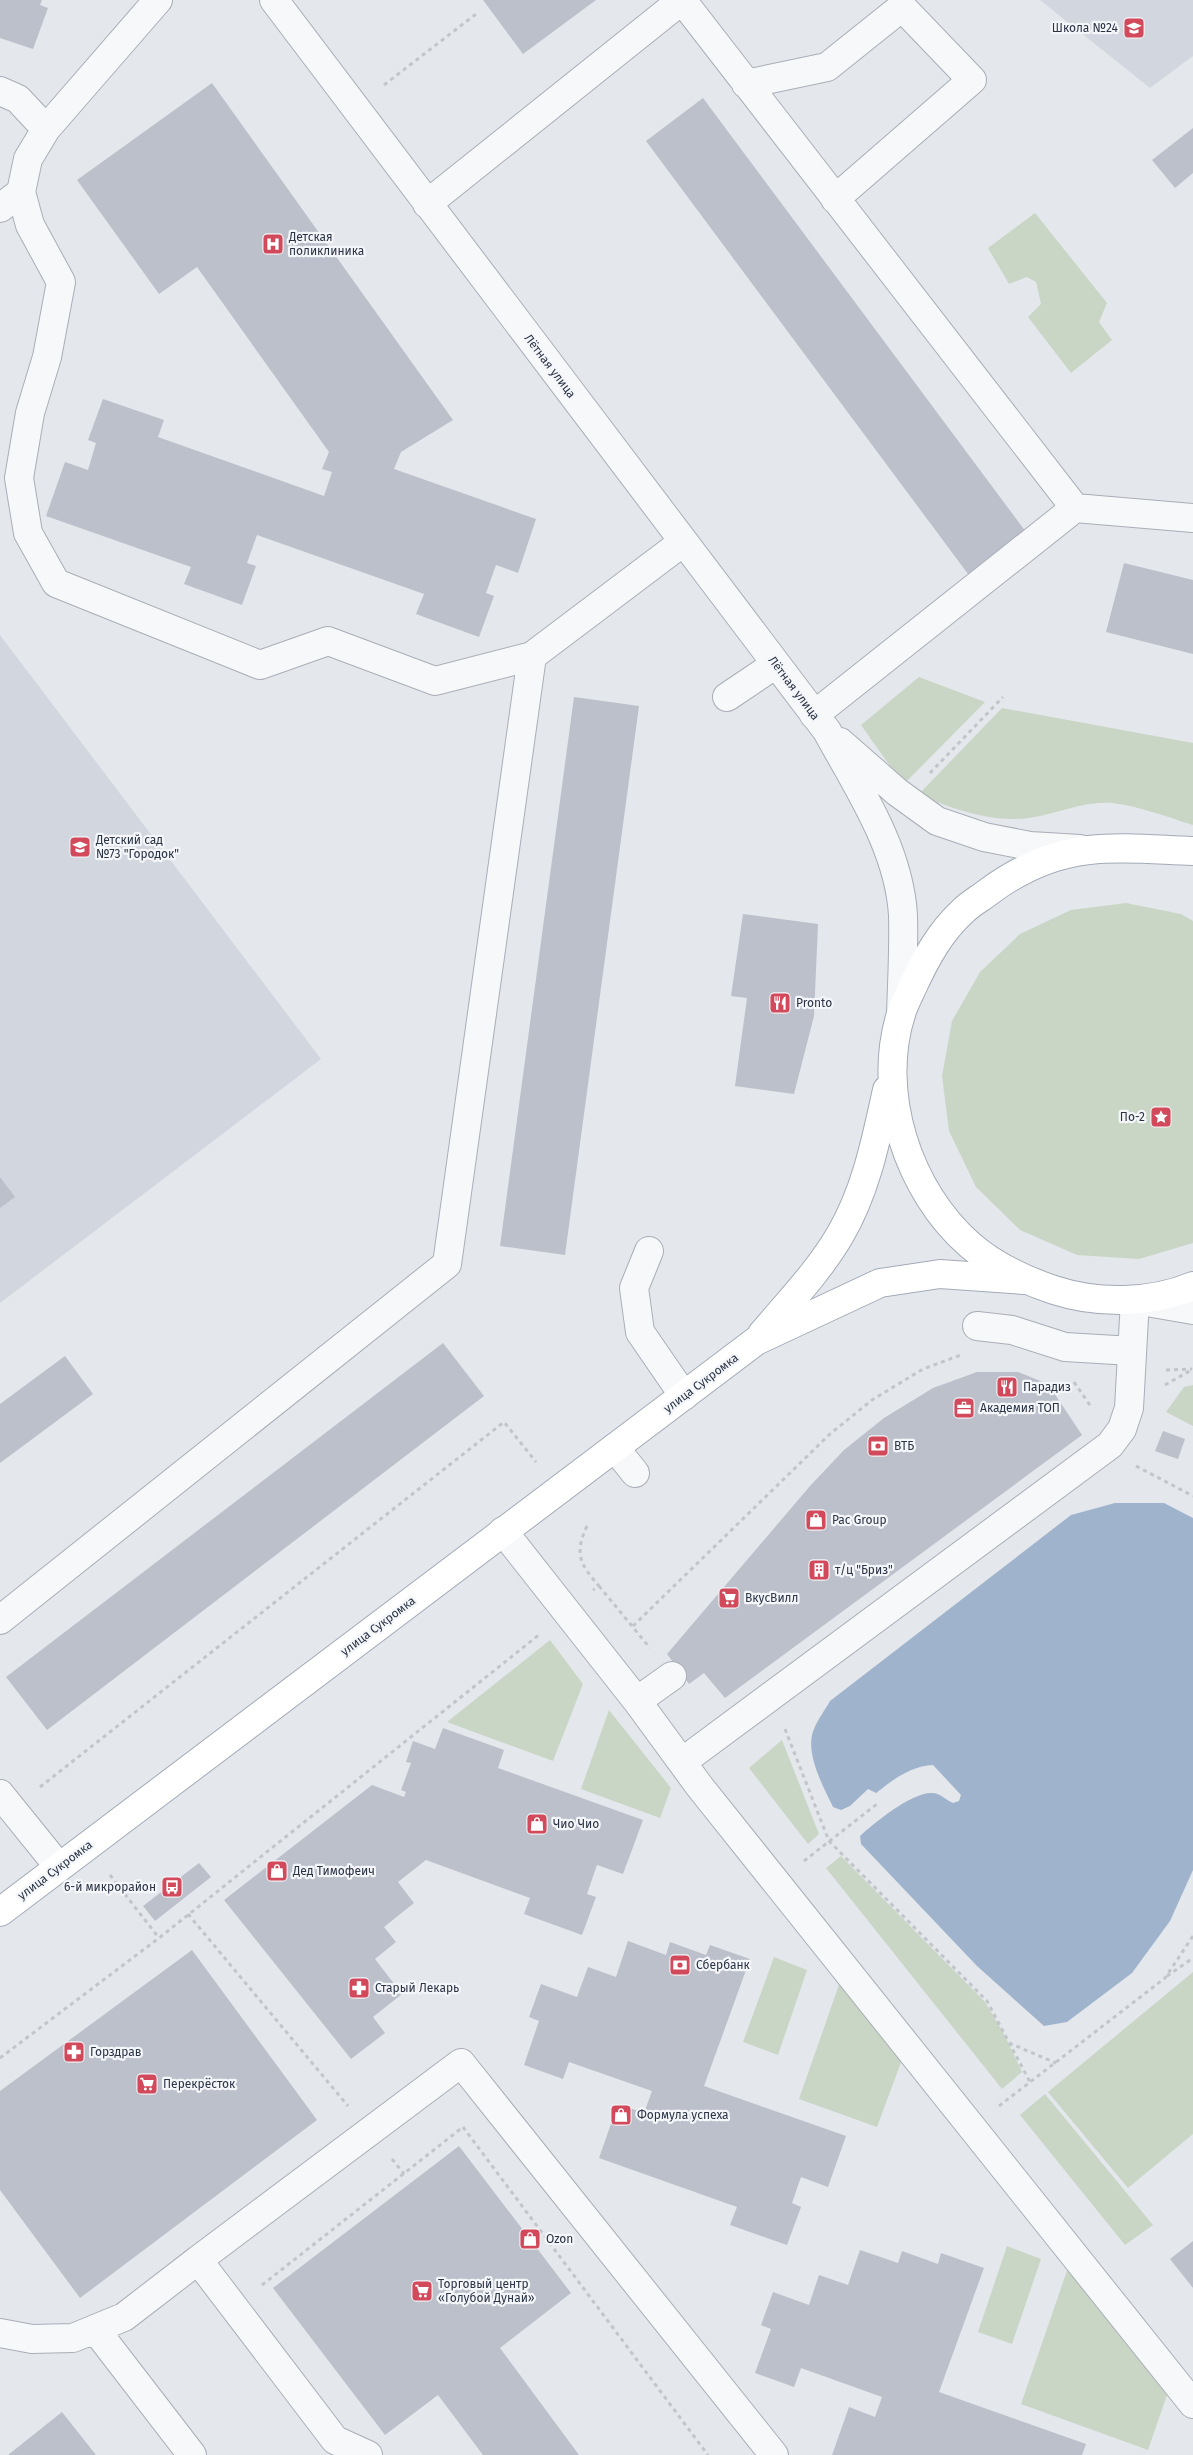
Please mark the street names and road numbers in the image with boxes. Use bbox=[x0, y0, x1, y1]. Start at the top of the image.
street label: Лётная улица bbox=[521, 331, 579, 401]
street label: Лётная улица bbox=[765, 653, 823, 723]
street label: улица Сукромка bbox=[661, 1350, 741, 1416]
street label: улица Сукромка bbox=[338, 1593, 418, 1659]
street label: улица Сукромка bbox=[15, 1837, 95, 1903]

